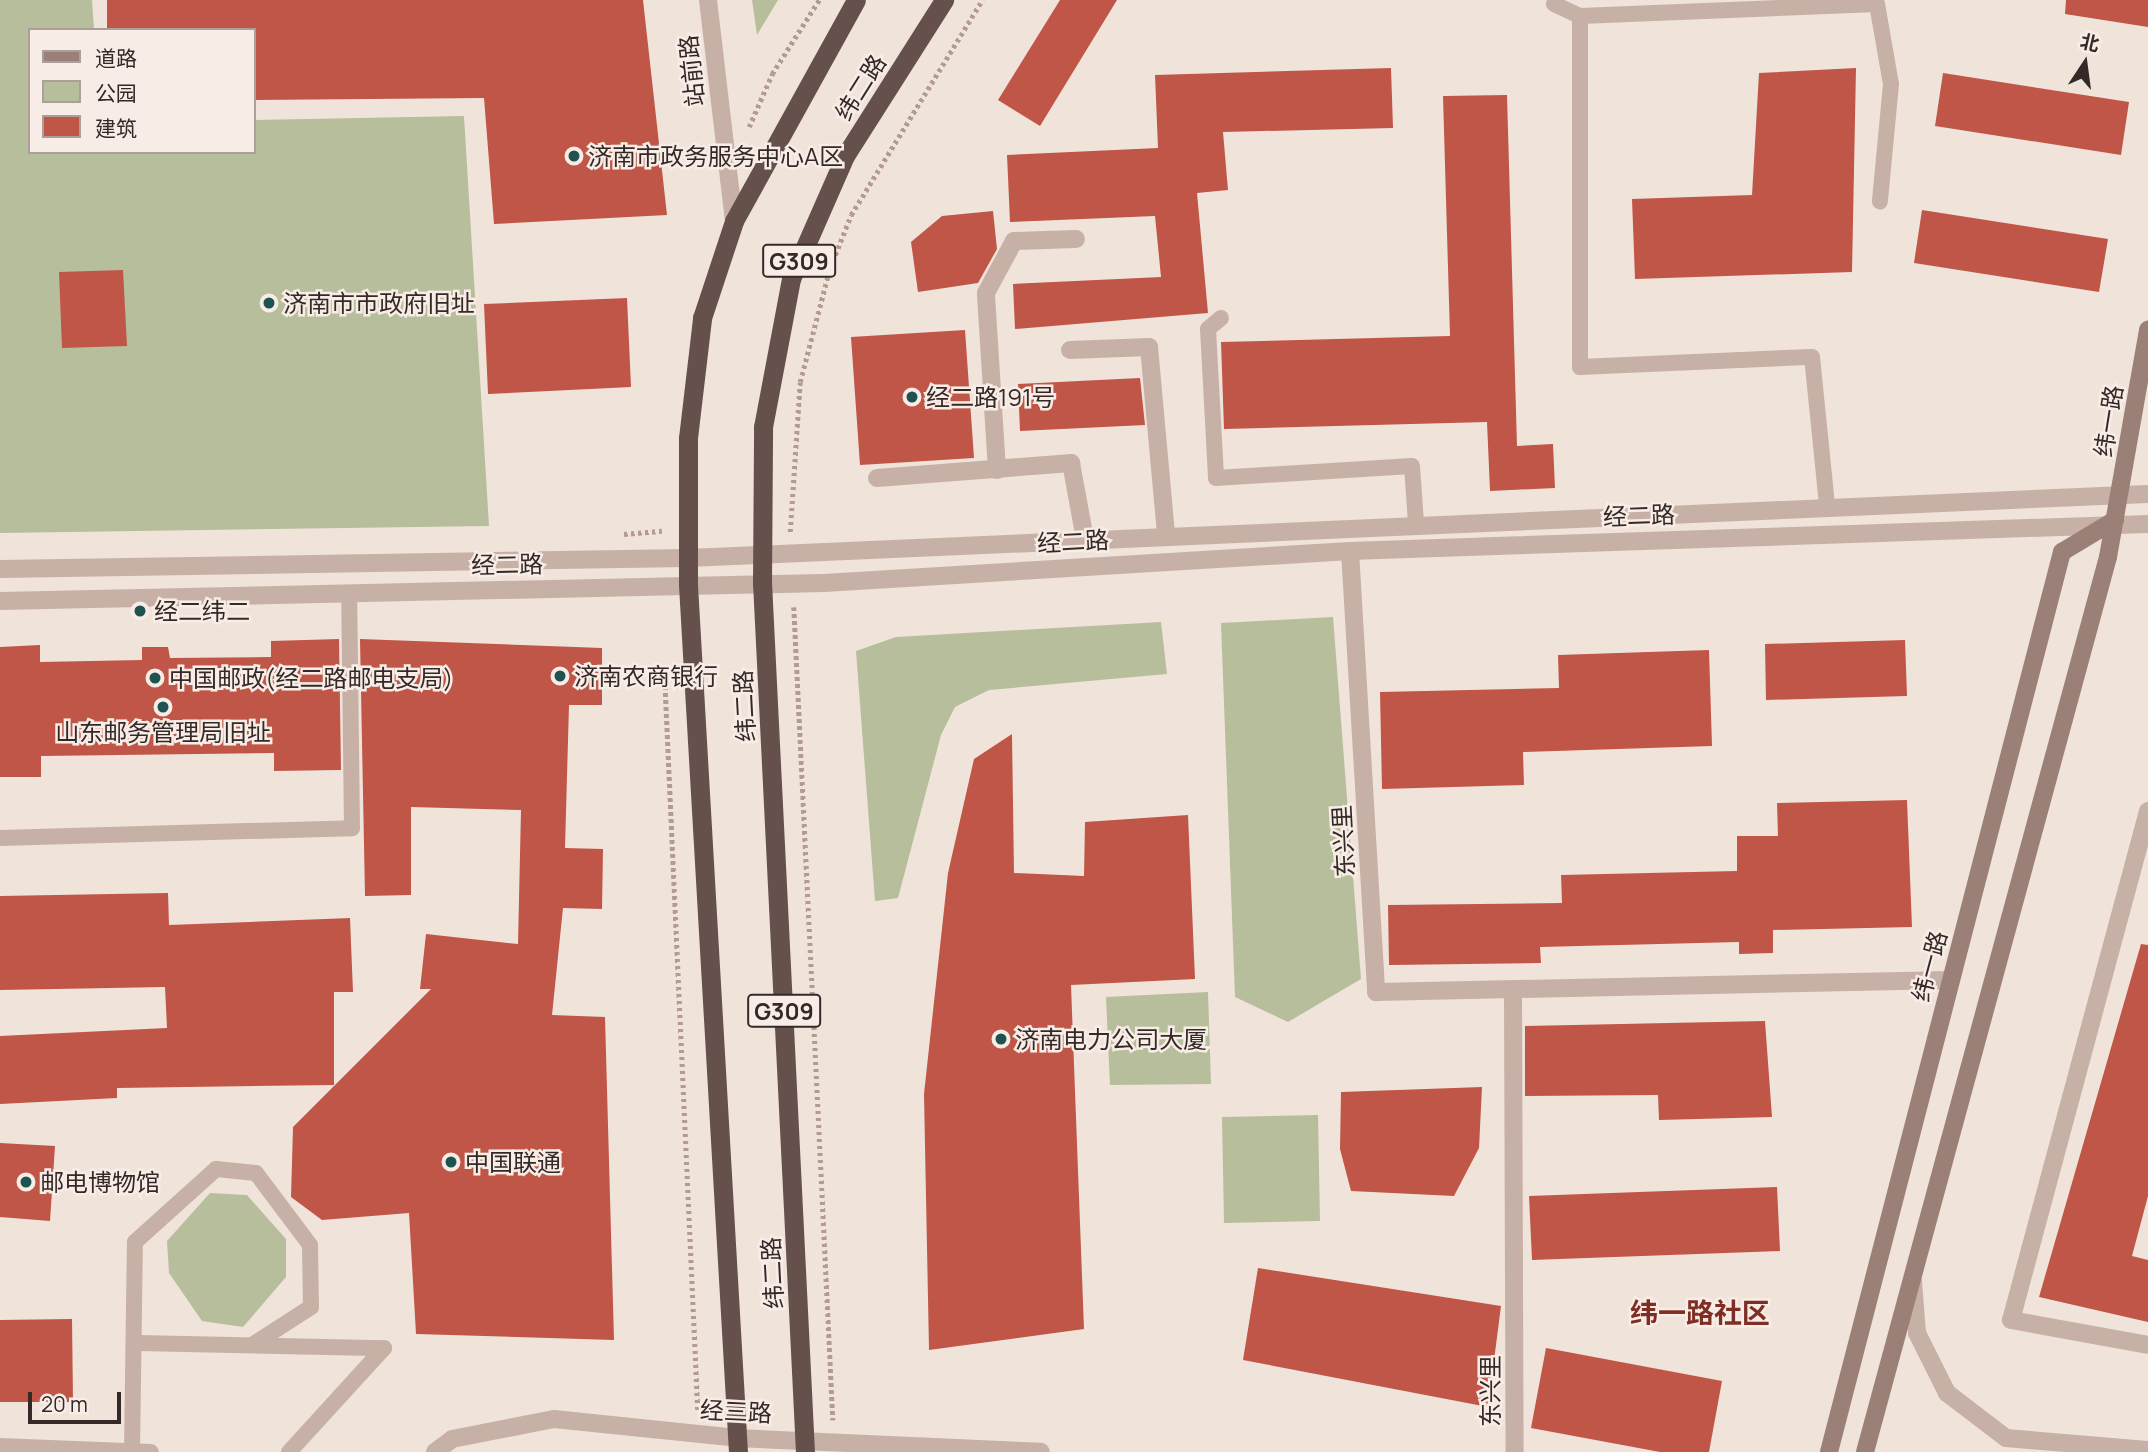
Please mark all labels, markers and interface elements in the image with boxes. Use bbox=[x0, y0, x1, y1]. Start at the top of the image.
legend bbox=[28, 28, 256, 154]
north arrow bbox=[2050, 28, 2120, 98]
text: 北 bbox=[2078, 28, 2102, 57]
street label: 站前路 bbox=[673, 34, 709, 108]
text: 道路 bbox=[95, 44, 137, 72]
street label: 纬二路 bbox=[829, 49, 891, 125]
text: 公园 bbox=[95, 79, 137, 107]
text: 建筑 bbox=[95, 114, 137, 142]
place label: 济南市政务服务中心A区 bbox=[588, 142, 843, 170]
marker: 济南市政务服务中心A区 bbox=[566, 148, 582, 164]
road number: G309 bbox=[760, 242, 838, 280]
place label: 济南市市政府旧址 bbox=[283, 289, 475, 317]
marker: 济南市市政府旧址 bbox=[261, 295, 277, 311]
place label: 经二路191号 bbox=[926, 383, 1056, 411]
street label: 纬一路 bbox=[2088, 383, 2128, 459]
marker: 经二路191号 bbox=[904, 389, 920, 405]
street label: 经二路 bbox=[1603, 499, 1675, 531]
street label: 经二路 bbox=[1036, 525, 1110, 557]
street label: 经二路 bbox=[471, 549, 543, 579]
place label: 经二纬二 bbox=[154, 597, 250, 625]
marker: 经二纬二 bbox=[132, 603, 148, 619]
place label: 济南农商银行 bbox=[574, 662, 718, 690]
place label: 中国邮政(经二路邮电支局) bbox=[169, 664, 453, 692]
marker: 济南农商银行 bbox=[552, 668, 568, 684]
street label: 纬二路 bbox=[728, 669, 760, 743]
marker: 中国邮政(经二路邮电支局) bbox=[147, 670, 163, 686]
marker: 山东邮务管理局旧址 bbox=[155, 699, 171, 715]
place label: 山东邮务管理局旧址 bbox=[55, 718, 271, 746]
street label: 东兴里 bbox=[1327, 804, 1359, 878]
street label: 纬一路 bbox=[1906, 927, 1952, 1005]
road number: G309 bbox=[746, 992, 822, 1030]
place label: 济南电力公司大厦 bbox=[1015, 1025, 1207, 1053]
marker: 济南电力公司大厦 bbox=[993, 1031, 1009, 1047]
place label: 中国联通 bbox=[465, 1148, 561, 1176]
marker: 中国联通 bbox=[443, 1154, 459, 1170]
place label: 邮电博物馆 bbox=[40, 1168, 160, 1196]
marker: 邮电博物馆 bbox=[18, 1174, 34, 1190]
street label: 纬二路 bbox=[756, 1236, 788, 1310]
district label: 纬一路社区 bbox=[1630, 1295, 1770, 1329]
street label: 东兴里 bbox=[1476, 1355, 1504, 1427]
scale bar bbox=[32, 1378, 124, 1422]
text: 20 m bbox=[41, 1390, 88, 1418]
street label: 经三路 bbox=[699, 1395, 773, 1427]

